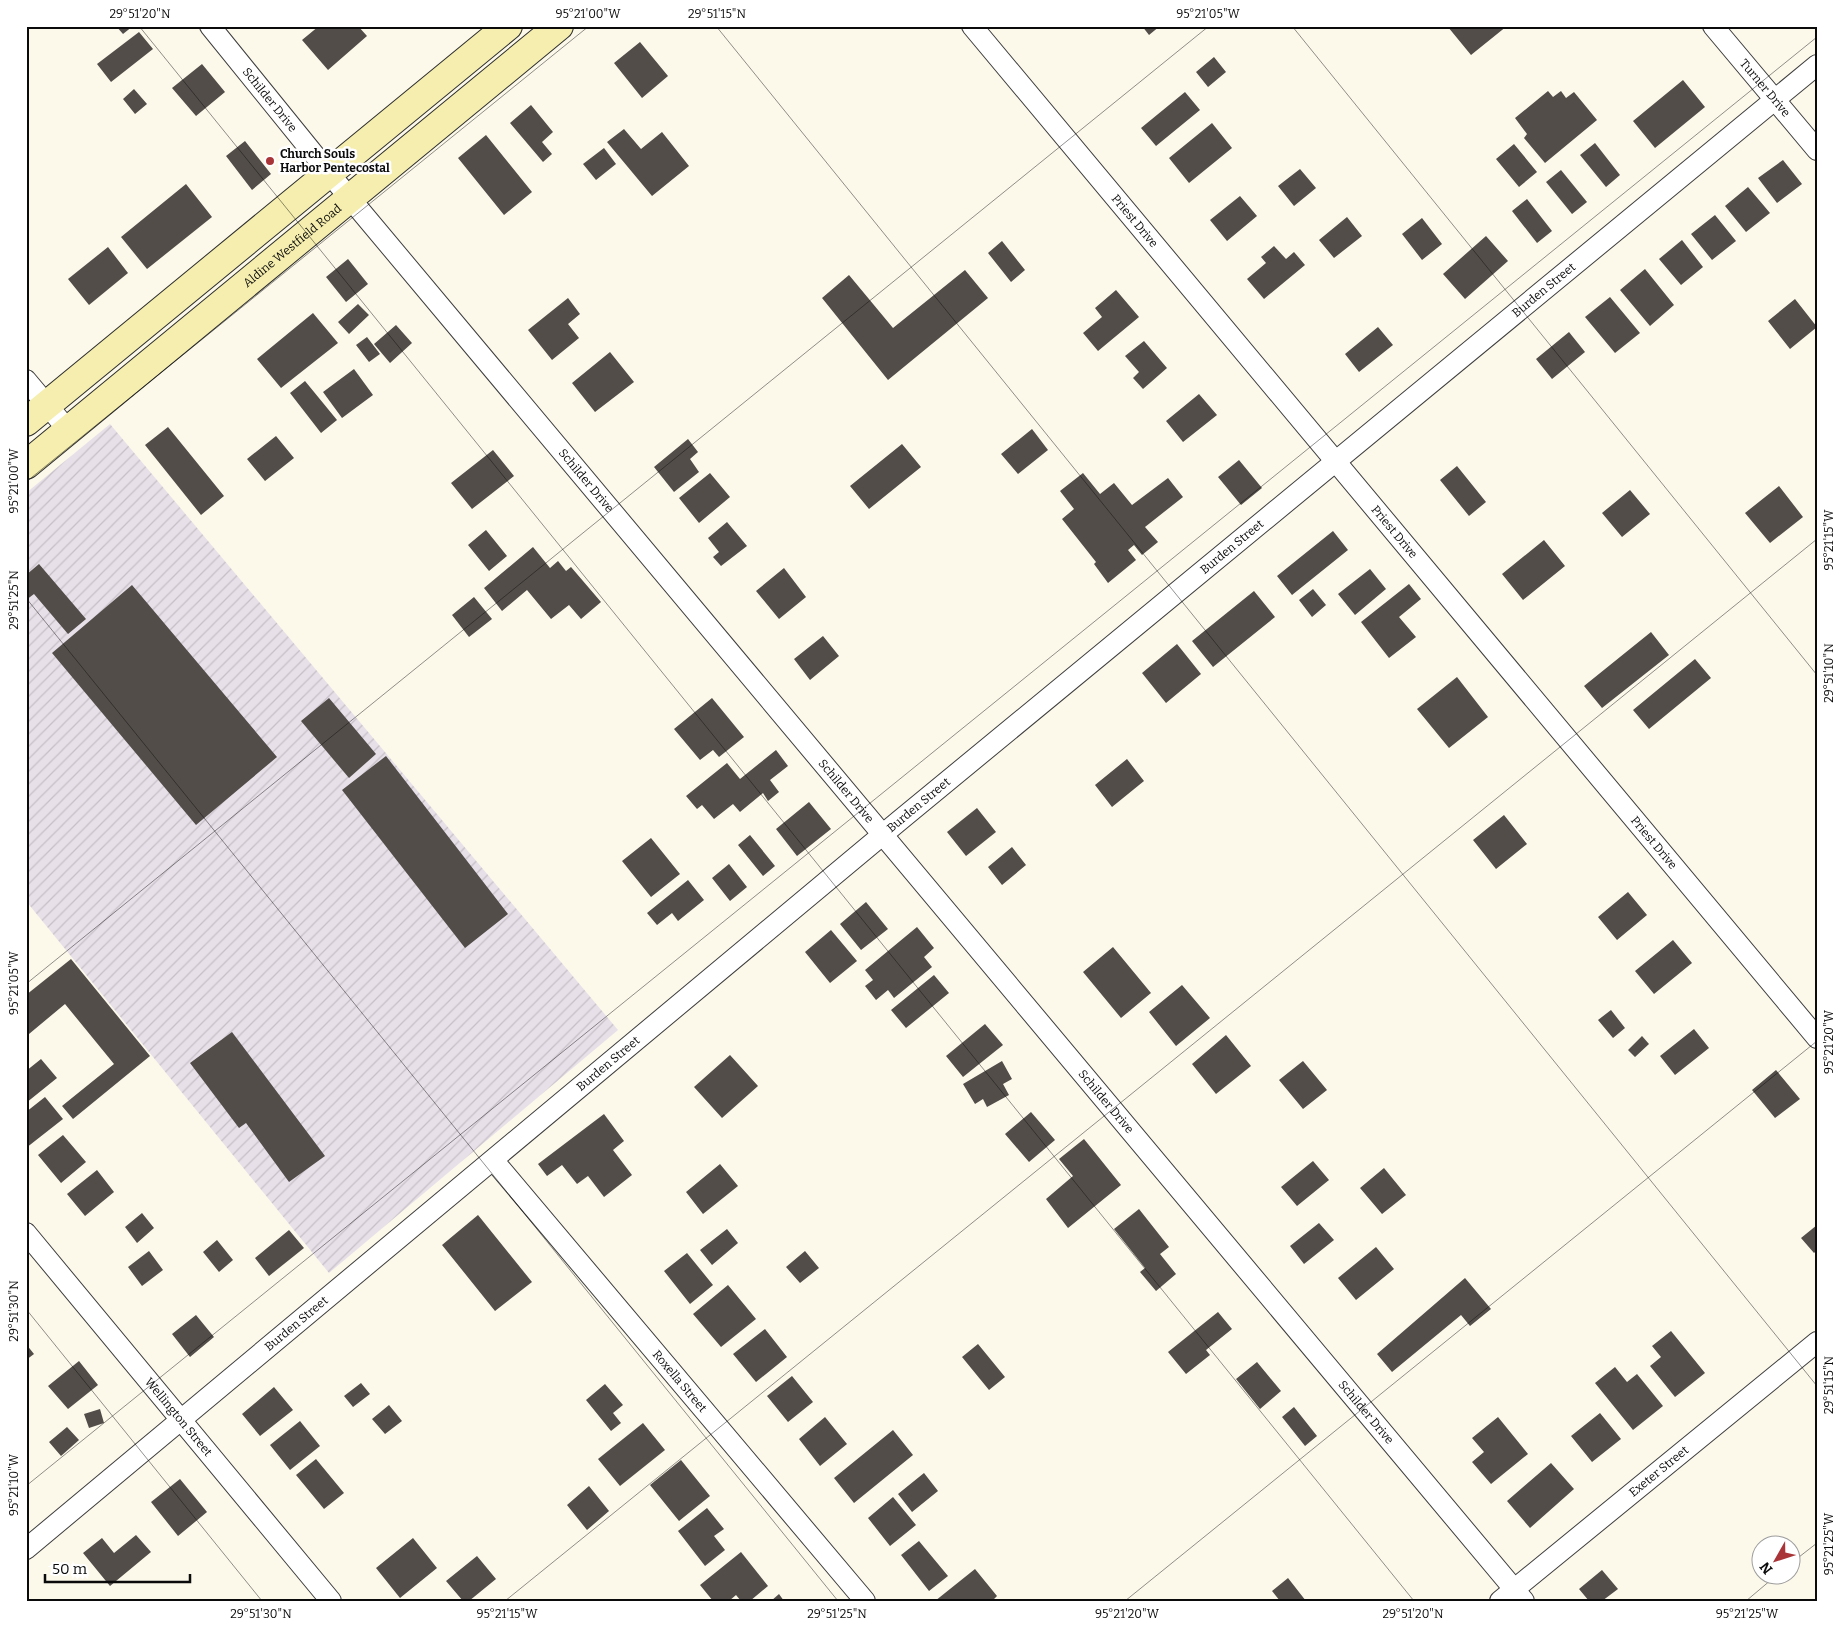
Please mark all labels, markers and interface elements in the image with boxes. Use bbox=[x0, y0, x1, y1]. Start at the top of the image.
text: 29°51'20"N bbox=[110, 7, 171, 21]
text: 95°21'00"W bbox=[555, 7, 621, 21]
text: 29°51'15"N bbox=[688, 7, 747, 21]
text: 95°21'05"W bbox=[1176, 7, 1241, 21]
street label: Turner Drive bbox=[1737, 56, 1793, 120]
street label: Schilder Drive bbox=[240, 65, 300, 135]
place label: Church Souls Harbor Pentecostal bbox=[280, 147, 390, 175]
marker: Church Souls Harbor Pentecostal bbox=[264, 155, 276, 167]
street label: Priest Drive bbox=[1109, 192, 1161, 250]
street label: Aldine Westfield Road bbox=[240, 201, 344, 290]
street label: Burden Street bbox=[1509, 259, 1579, 320]
street label: Schilder Drive bbox=[556, 446, 617, 515]
text: 95°21'00"W bbox=[7, 448, 21, 514]
street label: Priest Drive bbox=[1368, 503, 1420, 561]
text: 95°21'15"W bbox=[1822, 509, 1836, 570]
street label: Burden Street bbox=[1197, 516, 1267, 577]
text: 29°51'25"N bbox=[7, 570, 21, 630]
text: 29°51'10"N bbox=[1822, 643, 1836, 703]
street label: Schilder Drive bbox=[816, 756, 877, 826]
street label: Burden Street bbox=[884, 774, 953, 835]
street label: Priest Drive bbox=[1628, 813, 1680, 872]
text: 95°21'05"W bbox=[7, 950, 21, 1015]
text: 95°21'20"W bbox=[1822, 1009, 1836, 1074]
street label: Burden Street bbox=[574, 1033, 643, 1094]
street label: Schilder Drive bbox=[1075, 1067, 1137, 1136]
text: 29°51'30"N bbox=[7, 1280, 21, 1342]
street label: Burden Street bbox=[262, 1293, 331, 1354]
street label: Roxella Street bbox=[650, 1347, 710, 1415]
text: 29°51'15"N bbox=[1822, 1355, 1836, 1414]
street label: Wellington Street bbox=[142, 1375, 216, 1460]
street label: Schilder Drive bbox=[1335, 1378, 1397, 1447]
street label: Exeter Street bbox=[1626, 1443, 1692, 1500]
text: 95°21'10"W bbox=[7, 1453, 21, 1516]
text: 95°21'25"W bbox=[1822, 1512, 1836, 1575]
north arrow bbox=[1750, 1534, 1800, 1584]
scale bar bbox=[45, 1552, 190, 1584]
text: N bbox=[1756, 1558, 1776, 1577]
text: 50 m bbox=[52, 1560, 88, 1578]
text: 29°51'30"N bbox=[230, 1607, 292, 1621]
text: 95°21'15"W bbox=[477, 1607, 538, 1621]
text: 29°51'25"N bbox=[807, 1607, 867, 1621]
text: 95°21'20"W bbox=[1095, 1607, 1160, 1621]
text: 29°51'20"N bbox=[1383, 1607, 1444, 1621]
text: 95°21'25"W bbox=[1716, 1607, 1779, 1621]

